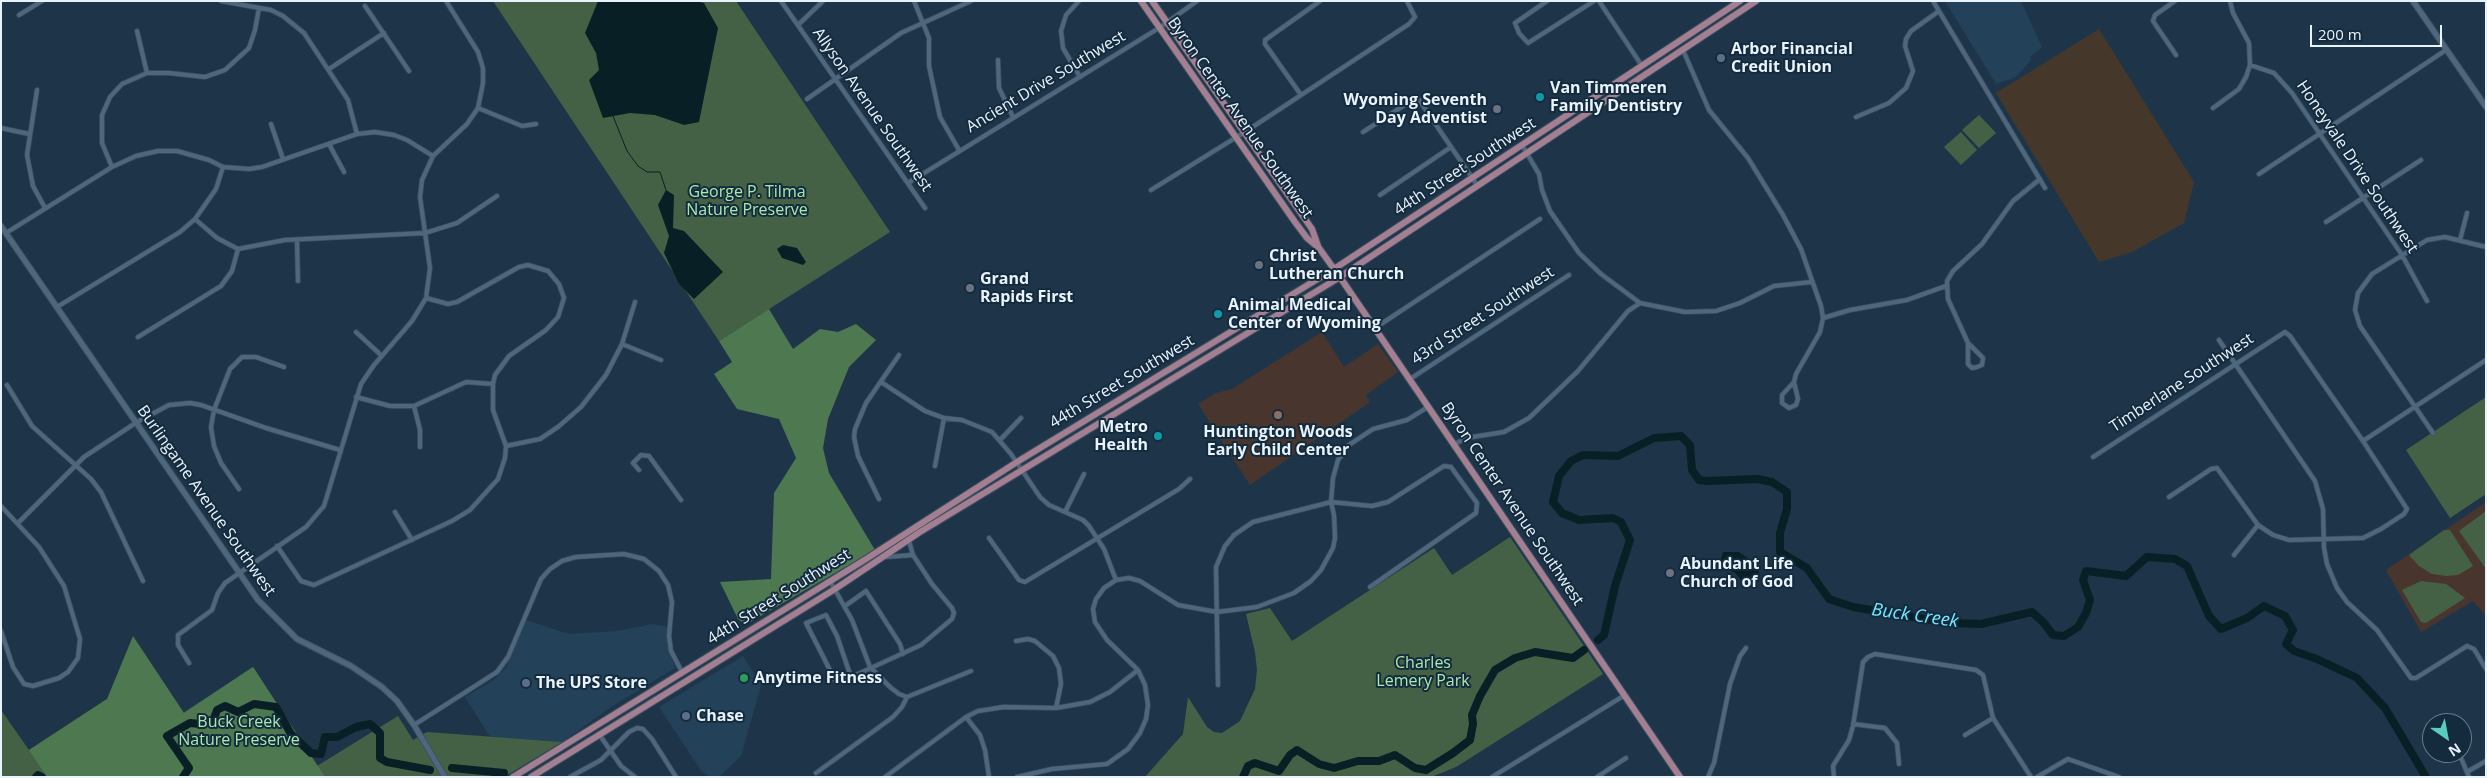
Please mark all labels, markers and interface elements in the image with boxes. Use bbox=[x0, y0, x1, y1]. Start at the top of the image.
street label: Byron Center Avenue Southwest bbox=[1163, 14, 1317, 222]
scale bar bbox=[2312, 15, 2444, 47]
street label: Allyson Avenue Southwest bbox=[808, 24, 936, 196]
text: 200 m bbox=[2318, 24, 2362, 44]
street label: Ancient Drive Southwest bbox=[963, 27, 1129, 137]
place label: Arbor Financial Credit Union bbox=[1731, 39, 1853, 77]
marker: Arbor Financial Credit Union bbox=[1715, 52, 1727, 64]
street label: Honeyvale Drive Southwest bbox=[2292, 77, 2422, 257]
place label: Van Timmeren Family Dentistry bbox=[1550, 78, 1682, 116]
place label: Wyoming Seventh Day Adventist bbox=[1343, 90, 1487, 128]
marker: Van Timmeren Family Dentistry bbox=[1534, 91, 1546, 103]
marker: Wyoming Seventh Day Adventist bbox=[1491, 103, 1503, 115]
street label: 44th Street Southwest bbox=[1390, 114, 1540, 220]
park label: George P. Tilma Nature Preserve bbox=[686, 182, 808, 220]
place label: Christ Lutheran Church bbox=[1269, 246, 1404, 284]
marker: Christ Lutheran Church bbox=[1253, 259, 1265, 271]
street label: 43rd Street Southwest bbox=[1408, 263, 1558, 369]
place label: Grand Rapids First bbox=[980, 269, 1073, 307]
marker: Grand Rapids First bbox=[964, 282, 976, 294]
place label: Animal Medical Center of Wyoming bbox=[1228, 295, 1381, 333]
marker: Animal Medical Center of Wyoming bbox=[1212, 308, 1224, 320]
street label: Timberlane Southwest bbox=[2107, 329, 2257, 437]
street label: 44th Street Southwest bbox=[1046, 331, 1198, 433]
street label: Byron Center Avenue Southwest bbox=[1437, 399, 1587, 609]
street label: Burlingame Avenue Southwest bbox=[133, 402, 279, 600]
marker: Huntington Woods Early Child Center bbox=[1272, 409, 1284, 421]
place label: Metro Health bbox=[1094, 417, 1148, 455]
place label: Huntington Woods Early Child Center bbox=[1203, 422, 1353, 460]
marker: Metro Health bbox=[1152, 430, 1164, 442]
street label: 44th Street Southwest bbox=[704, 545, 854, 649]
place label: Abundant Life Church of God bbox=[1680, 554, 1793, 592]
marker: Abundant Life Church of God bbox=[1664, 567, 1676, 579]
water label: Buck Creek bbox=[1870, 599, 1960, 633]
park label: Charles Lemery Park bbox=[1376, 653, 1470, 691]
place label: Anytime Fitness bbox=[754, 668, 882, 688]
marker: Anytime Fitness bbox=[738, 672, 750, 684]
place label: The UPS Store bbox=[536, 673, 647, 693]
marker: The UPS Store bbox=[520, 677, 532, 689]
place label: Chase bbox=[696, 706, 744, 726]
marker: Chase bbox=[680, 710, 692, 722]
park label: Buck Creek Nature Preserve bbox=[178, 712, 300, 750]
north arrow bbox=[2422, 713, 2472, 763]
text: N bbox=[2445, 739, 2465, 761]

